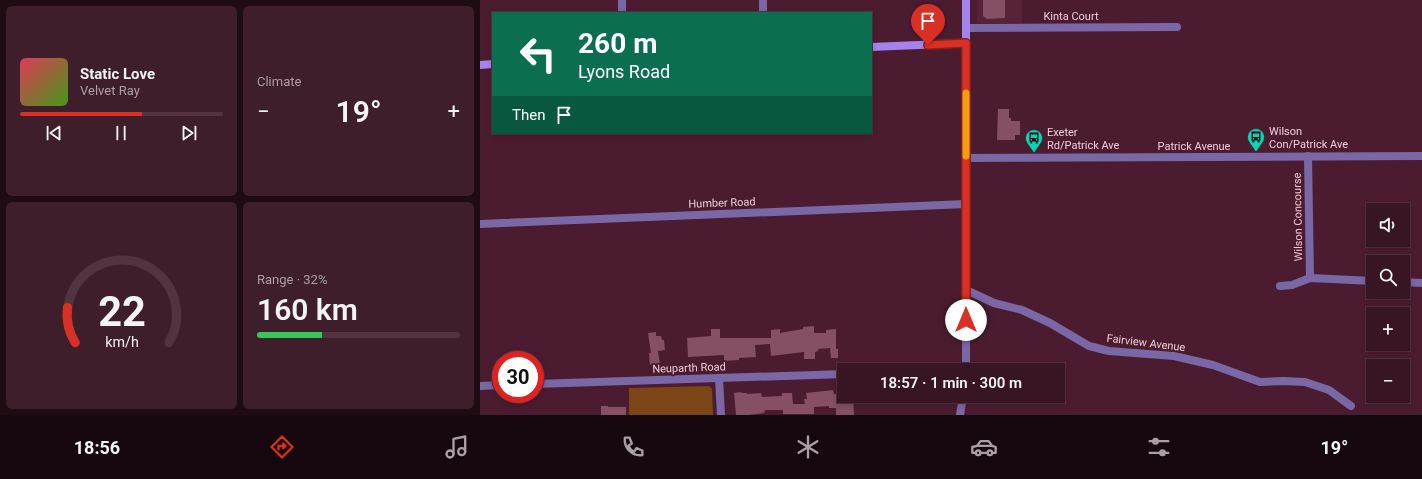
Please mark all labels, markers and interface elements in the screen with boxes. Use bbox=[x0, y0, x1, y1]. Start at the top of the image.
pin bbox=[911, 4, 945, 45]
icon: arrive bbox=[917, 10, 939, 32]
street label: Kinta Court bbox=[1043, 10, 1099, 23]
text: 260 m bbox=[578, 27, 657, 60]
icon: left bbox=[512, 28, 564, 80]
text: Lyons Road bbox=[578, 61, 670, 82]
text: Static Love bbox=[80, 65, 155, 83]
text: Climate bbox=[257, 74, 301, 89]
text: Velvet Ray bbox=[80, 83, 140, 98]
text: 19° bbox=[336, 94, 381, 129]
text: − bbox=[257, 99, 270, 124]
text: + bbox=[448, 99, 460, 124]
icon: arrive bbox=[553, 104, 575, 126]
text: Then bbox=[512, 106, 545, 124]
icon: previous bbox=[43, 122, 65, 144]
icon: pause bbox=[110, 122, 132, 144]
icon: next bbox=[178, 122, 200, 144]
place label: Wilson Con/Patrick Ave bbox=[1269, 125, 1348, 151]
place label: Exeter Rd/Patrick Ave bbox=[1047, 126, 1120, 152]
bus stop icon: Wilson Con/Patrick Ave bbox=[1246, 127, 1266, 152]
bus stop icon: Exeter Rd/Patrick Ave bbox=[1024, 128, 1044, 153]
street label: Patrick Avenue bbox=[1158, 140, 1231, 153]
street label: Wilson Concourse bbox=[1291, 172, 1305, 261]
street label: Humber Road bbox=[688, 195, 756, 211]
map controls bbox=[1366, 203, 1410, 403]
button: sound bbox=[1366, 203, 1410, 247]
button: search bbox=[1366, 255, 1410, 299]
text: Range · 32% bbox=[257, 272, 327, 287]
text: 22 bbox=[98, 287, 145, 336]
text: 160 km bbox=[257, 292, 358, 327]
position arrow bbox=[945, 299, 987, 341]
button: + bbox=[1366, 307, 1410, 351]
street label: Fairview Avenue bbox=[1106, 332, 1186, 354]
text: km/h bbox=[105, 334, 138, 350]
speed limit sign: 30 bbox=[492, 351, 544, 403]
button: − bbox=[1366, 359, 1410, 403]
street label: Neuparth Road bbox=[652, 360, 726, 376]
text: 18:57 · 1 min · 300 m bbox=[880, 374, 1022, 392]
icon: directions bbox=[268, 433, 296, 461]
icon: music bbox=[443, 433, 471, 461]
icon: phone bbox=[619, 433, 647, 461]
icon: climate bbox=[794, 433, 822, 461]
icon: car bbox=[970, 433, 998, 461]
icon: filters bbox=[1145, 433, 1173, 461]
text: 18:56 bbox=[74, 437, 120, 458]
text: 19° bbox=[1321, 437, 1348, 458]

